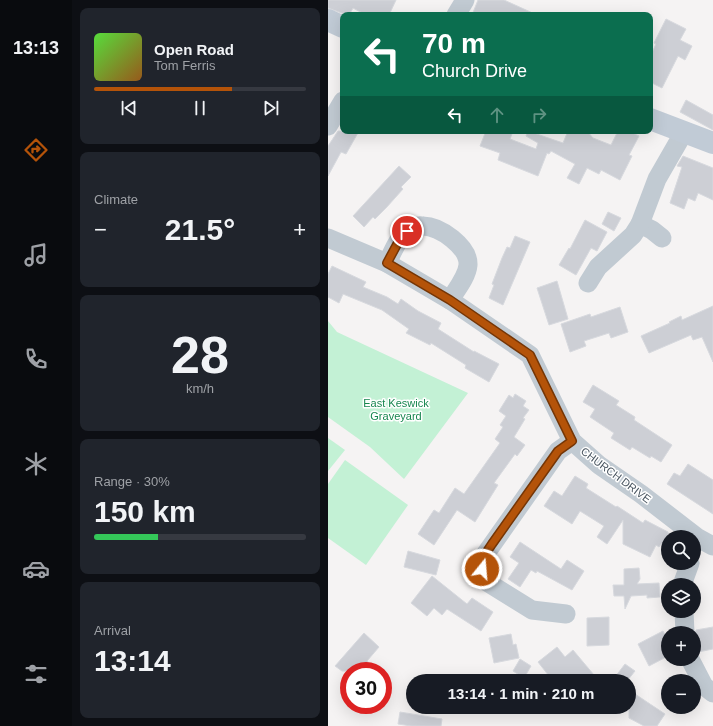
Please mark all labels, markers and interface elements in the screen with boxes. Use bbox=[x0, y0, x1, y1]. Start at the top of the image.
icon: left bbox=[356, 28, 408, 80]
text: 70 m bbox=[422, 28, 486, 59]
text: 13:13 bbox=[13, 38, 59, 58]
text: Open Road bbox=[154, 41, 234, 58]
text: Tom Ferris bbox=[154, 58, 215, 73]
text: Church Drive bbox=[422, 61, 527, 81]
icon: previous bbox=[118, 97, 140, 119]
icon: pause bbox=[189, 97, 211, 119]
icon: next bbox=[260, 97, 282, 119]
icon: left bbox=[444, 104, 466, 126]
icon: ahead bbox=[486, 104, 508, 126]
icon: right bbox=[528, 104, 550, 126]
icon: directions bbox=[22, 136, 50, 164]
text: Climate bbox=[94, 192, 138, 207]
text: 21.5° bbox=[165, 213, 235, 246]
pin bbox=[390, 214, 424, 248]
text: − bbox=[94, 217, 107, 242]
text: + bbox=[293, 217, 306, 242]
icon: arrive bbox=[396, 220, 418, 242]
icon: music bbox=[22, 241, 50, 269]
text: 28 bbox=[171, 326, 229, 384]
icon: phone bbox=[22, 345, 50, 373]
text: km/h bbox=[186, 381, 214, 396]
park label: East Keswick Graveyard bbox=[363, 397, 429, 422]
street label: CHURCH DRIVE bbox=[579, 445, 653, 505]
icon: climate bbox=[22, 450, 50, 478]
text: Range · 30% bbox=[94, 474, 170, 489]
text: 150 km bbox=[94, 495, 196, 528]
map controls bbox=[661, 530, 701, 714]
button: search bbox=[661, 530, 701, 570]
position arrow bbox=[461, 548, 503, 590]
icon: car bbox=[22, 555, 50, 583]
button: layers bbox=[661, 578, 701, 618]
text: Arrival bbox=[94, 623, 131, 638]
button: + bbox=[661, 626, 701, 666]
text: 13:14 bbox=[94, 644, 171, 677]
icon: filters bbox=[22, 660, 50, 688]
speed limit sign: 30 bbox=[340, 662, 392, 714]
button: − bbox=[661, 674, 701, 714]
text: 13:14 · 1 min · 210 m bbox=[448, 685, 594, 702]

